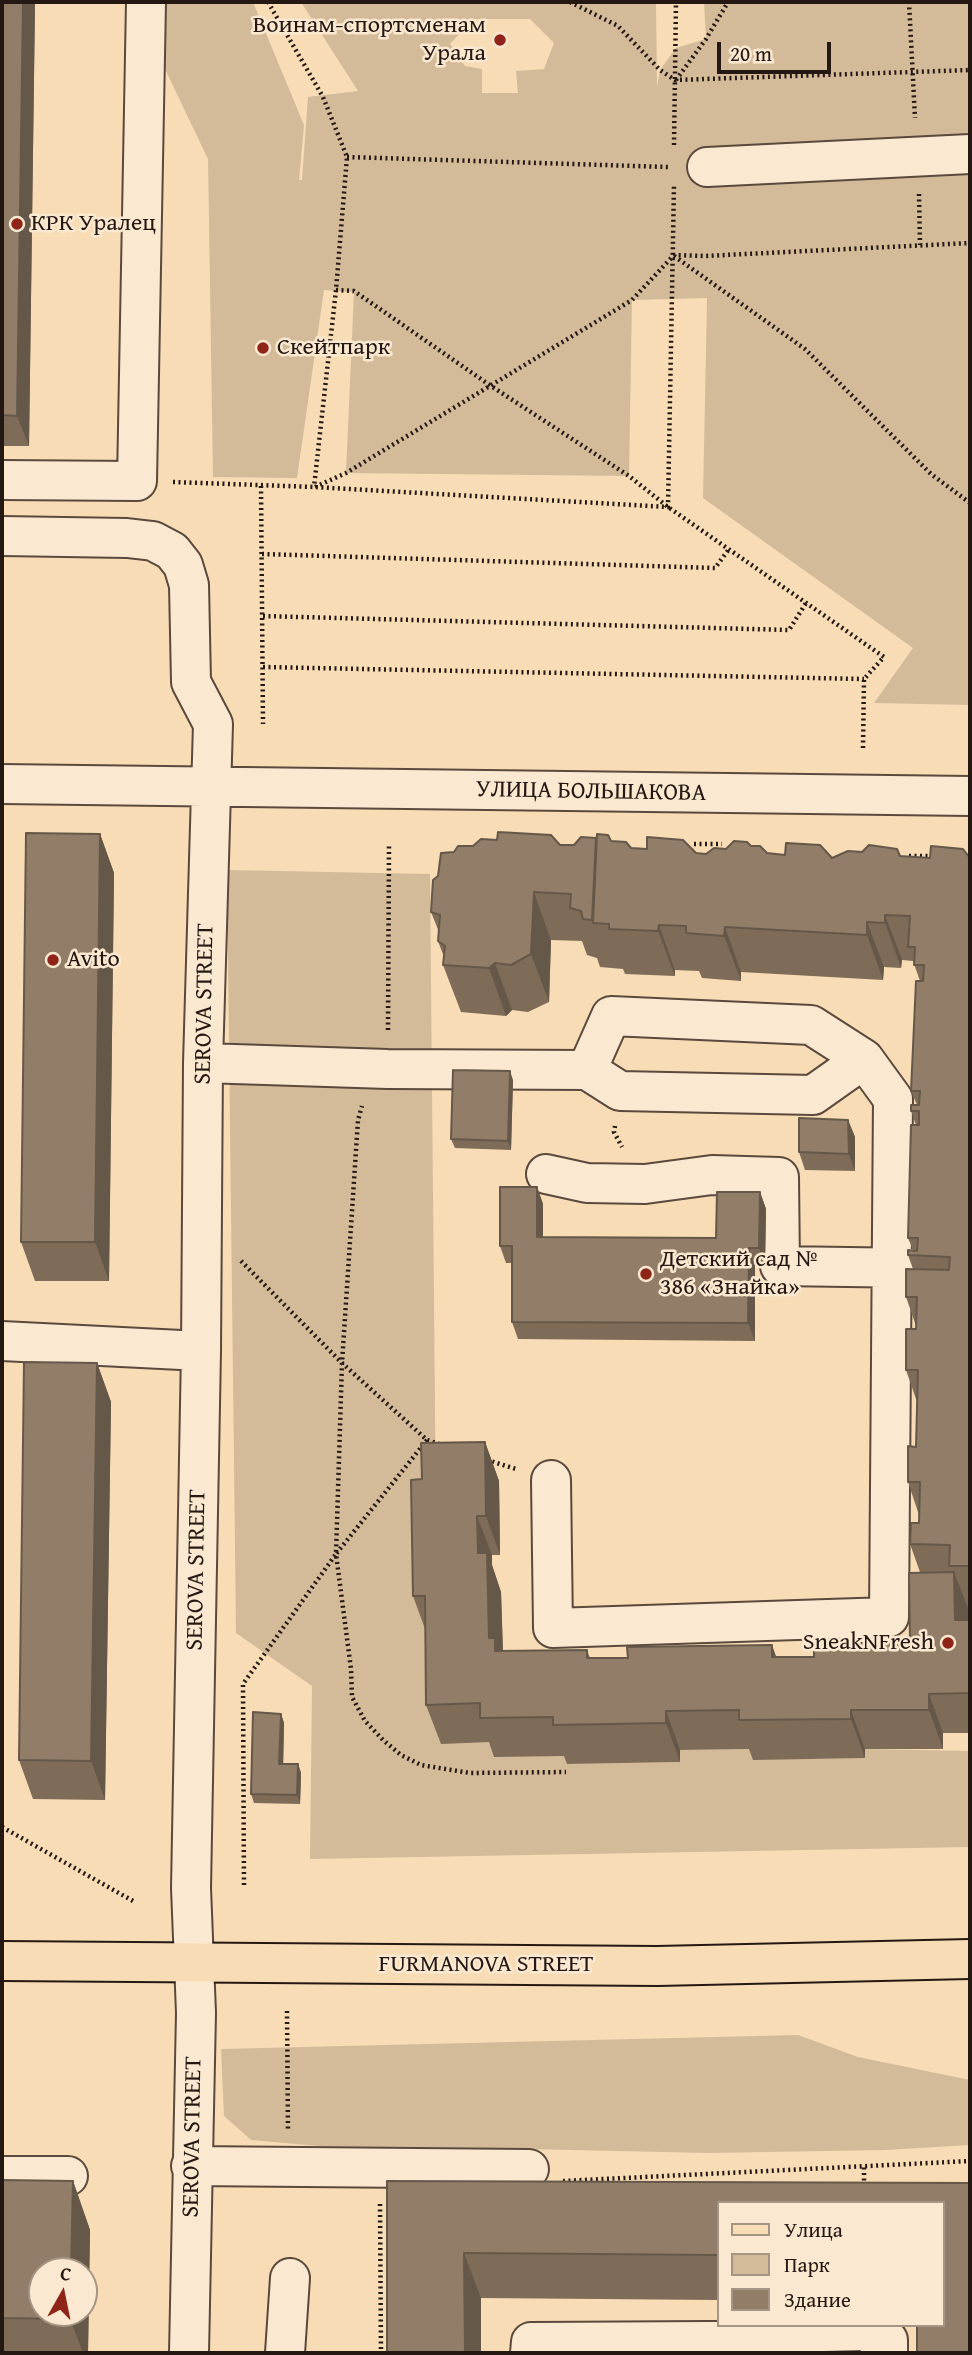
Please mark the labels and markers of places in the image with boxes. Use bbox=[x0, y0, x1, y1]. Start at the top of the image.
place label: Воинам-спортсменам Урала bbox=[253, 12, 486, 68]
marker: Воинам-спортсменам Урала bbox=[492, 32, 508, 48]
place label: КРК Уралец bbox=[31, 210, 156, 238]
marker: КРК Уралец bbox=[9, 216, 25, 232]
place label: Скейтпарк bbox=[277, 334, 390, 362]
marker: Скейтпарк bbox=[255, 340, 271, 356]
place label: Avito bbox=[67, 946, 120, 974]
marker: Avito bbox=[45, 952, 61, 968]
place label: Детский сад № 386 «Знайка» bbox=[660, 1246, 818, 1302]
marker: Детский сад № 386 «Знайка» bbox=[638, 1266, 654, 1282]
place label: SneakNFresh bbox=[803, 1629, 934, 1657]
marker: SneakNFresh bbox=[940, 1635, 956, 1651]

